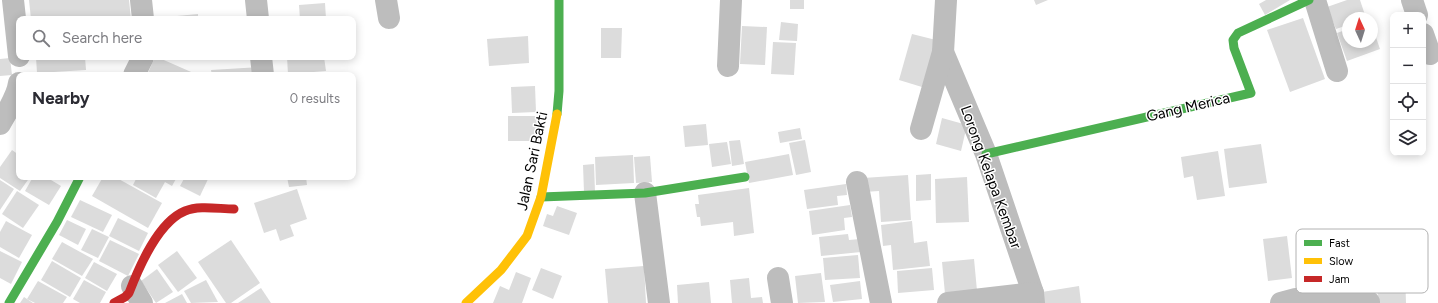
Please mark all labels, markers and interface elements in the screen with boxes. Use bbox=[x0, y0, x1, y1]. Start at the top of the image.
north arrow bbox=[1342, 12, 1378, 48]
map controls bbox=[1390, 12, 1426, 156]
button: + bbox=[1390, 12, 1426, 48]
search box bbox=[16, 16, 356, 60]
icon: search bbox=[30, 27, 52, 49]
text: Search here bbox=[62, 29, 142, 47]
button: − bbox=[1390, 48, 1426, 84]
button: locate bbox=[1390, 84, 1426, 120]
text: Nearby bbox=[32, 88, 90, 108]
street label: Gang Merica bbox=[1144, 89, 1232, 125]
text: 0 results bbox=[290, 91, 340, 106]
street label: Lorong Kelapa Kembar bbox=[957, 103, 1025, 251]
street label: Jalan Sari Bakti bbox=[513, 110, 551, 212]
button: layers bbox=[1390, 120, 1426, 156]
legend bbox=[1296, 229, 1428, 293]
text: Fast bbox=[1329, 237, 1350, 250]
text: Slow bbox=[1329, 255, 1353, 268]
text: Jam bbox=[1329, 273, 1350, 286]

